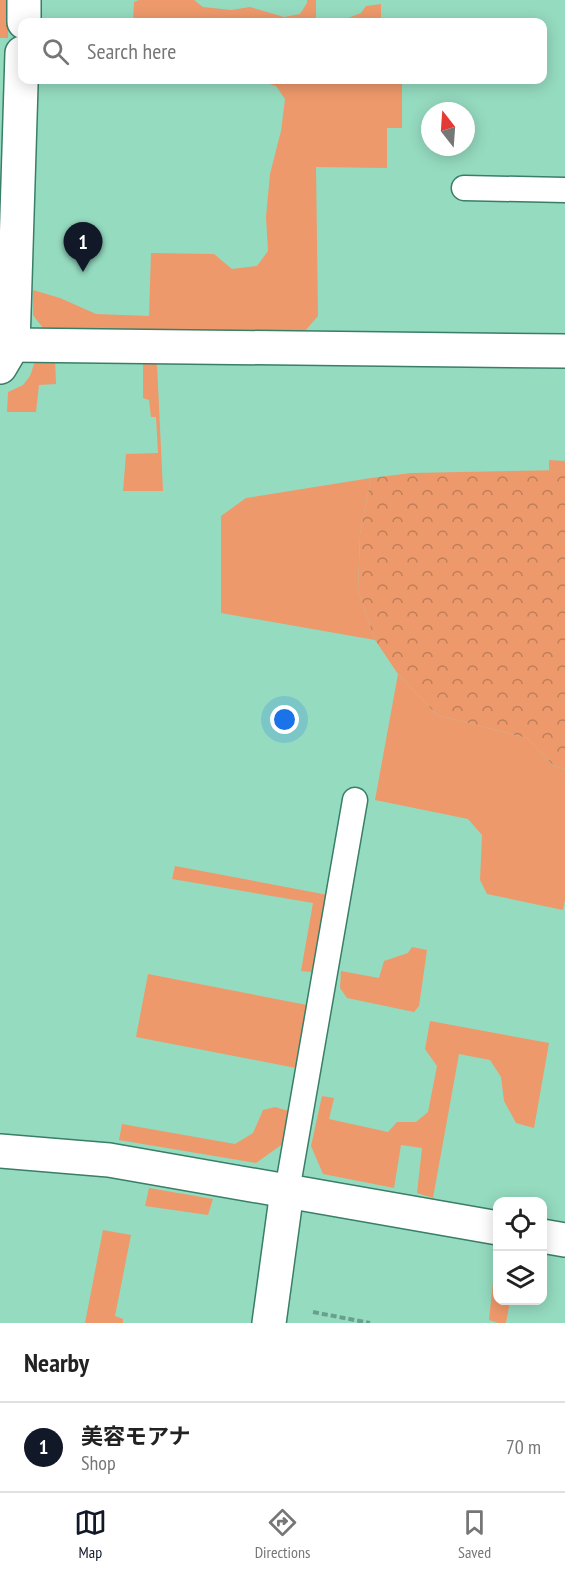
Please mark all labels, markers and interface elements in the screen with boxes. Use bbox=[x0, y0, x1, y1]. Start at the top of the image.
search box bbox=[18, 18, 547, 84]
icon: search bbox=[39, 35, 72, 68]
text: Search here bbox=[87, 37, 176, 65]
north arrow bbox=[421, 102, 475, 156]
pin: 1 bbox=[64, 222, 103, 272]
your location bbox=[270, 705, 299, 734]
map controls bbox=[493, 1197, 547, 1305]
button: locate bbox=[493, 1197, 547, 1251]
button: layers bbox=[493, 1251, 547, 1305]
text: Nearby bbox=[24, 1346, 89, 1379]
text: 美容モアナ bbox=[81, 1422, 191, 1450]
text: 1 bbox=[39, 1434, 48, 1460]
text: 70 m bbox=[506, 1434, 541, 1460]
text: Shop bbox=[81, 1450, 116, 1476]
tab: Map bbox=[74, 1506, 107, 1562]
tab: Directions bbox=[255, 1506, 310, 1562]
tab: Saved bbox=[458, 1506, 491, 1562]

